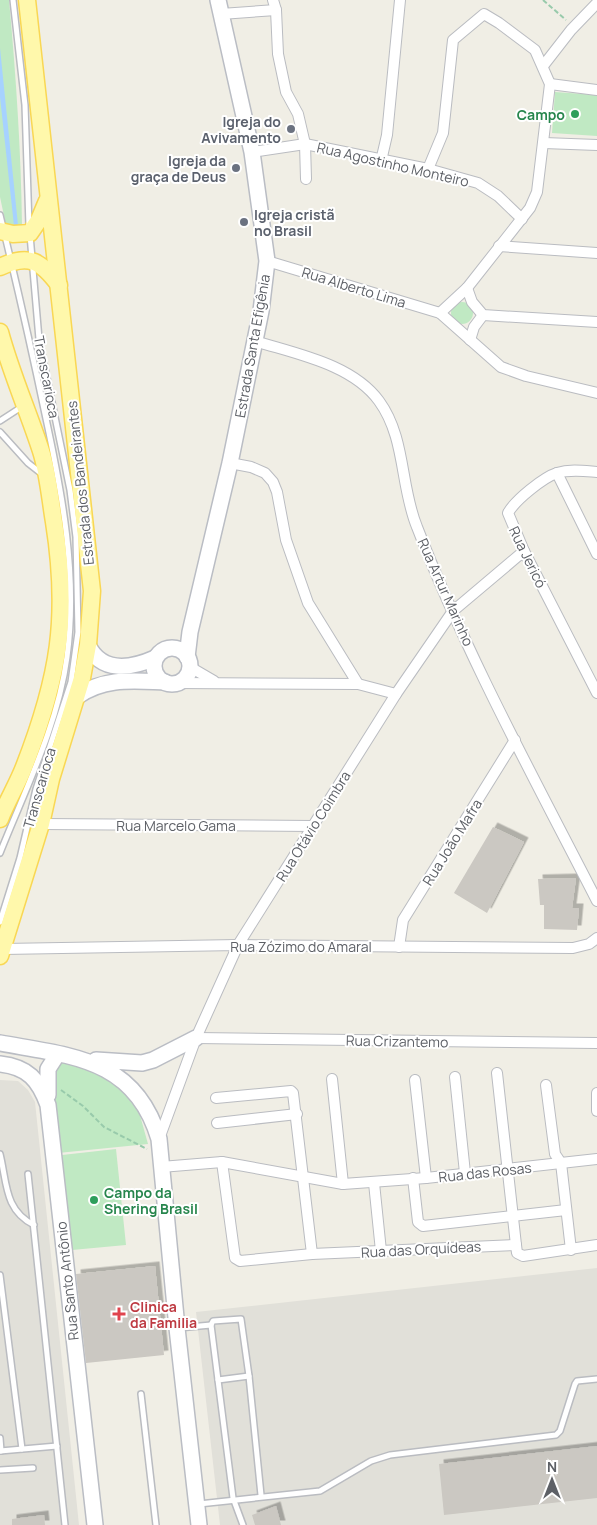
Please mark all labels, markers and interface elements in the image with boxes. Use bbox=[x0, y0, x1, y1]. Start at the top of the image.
place label: Campo bbox=[517, 105, 565, 124]
marker: Campo bbox=[569, 108, 581, 120]
place label: Igreja do Avivamento bbox=[201, 112, 281, 147]
marker: Igreja do Avivamento bbox=[285, 123, 297, 135]
street label: Rua Agostinho Monteiro bbox=[315, 137, 471, 191]
place label: Igreja da graça de Deus bbox=[131, 151, 226, 186]
marker: Igreja da graça de Deus bbox=[230, 162, 242, 174]
place label: Igreja cristã no Brasil bbox=[254, 205, 335, 240]
marker: Igreja cristã no Brasil bbox=[238, 216, 250, 228]
street label: Rua Alberto Lima bbox=[300, 262, 408, 312]
street label: Estrada Santa Efigênia bbox=[230, 273, 274, 419]
street label: Transcarioca bbox=[30, 334, 64, 420]
street label: Estrada dos Bandeirantes bbox=[62, 400, 98, 566]
street label: Rua Jericó bbox=[505, 523, 551, 591]
street label: Rua Artur Marinho bbox=[414, 535, 478, 649]
street label: Transcarioca bbox=[18, 745, 60, 831]
street label: Rua Otávio Coimbra bbox=[271, 767, 355, 885]
street label: Rua João Mafra bbox=[418, 795, 486, 889]
street label: Rua Marcelo Gama bbox=[116, 816, 236, 835]
street label: Rua Zózimo do Amaral bbox=[230, 937, 372, 956]
street label: Rua Crizantemo bbox=[346, 1031, 448, 1051]
street label: Rua das Rosas bbox=[438, 1158, 532, 1186]
place label: Campo da Shering Brasil bbox=[104, 1183, 198, 1218]
marker: Campo da Shering Brasil bbox=[88, 1194, 100, 1206]
street label: Rua Santo Antônio bbox=[51, 1221, 83, 1341]
street label: Rua das Orquídeas bbox=[360, 1236, 482, 1262]
place label: Clinica da Familia bbox=[130, 1297, 197, 1332]
marker: Clinica da Familia bbox=[112, 1307, 126, 1321]
north arrow bbox=[527, 1455, 577, 1505]
text: N bbox=[547, 1457, 557, 1476]

